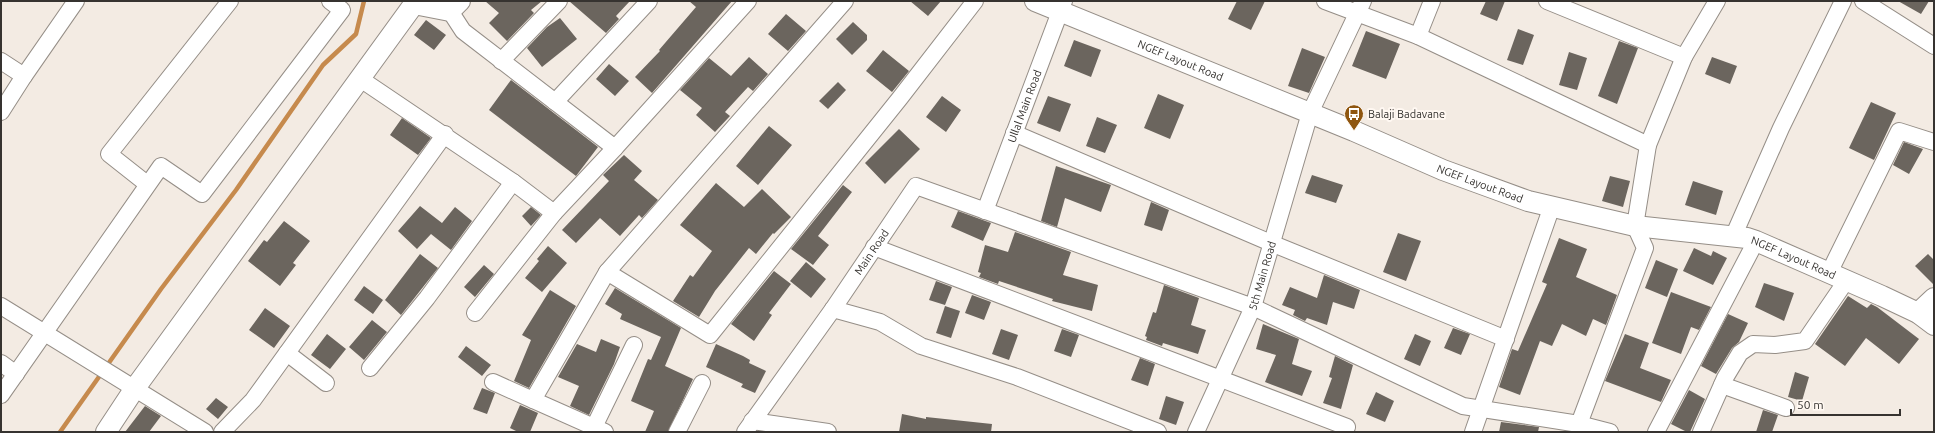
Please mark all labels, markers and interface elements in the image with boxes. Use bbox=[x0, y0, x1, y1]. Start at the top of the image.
street label: NGEF Layout Road bbox=[1136, 37, 1225, 83]
street label: Ullal Main Road bbox=[1005, 68, 1044, 144]
bus stop icon: Balaji Badavane bbox=[1343, 103, 1365, 131]
place label: Balaji Badavane bbox=[1368, 108, 1445, 120]
street label: NGEF Layout Road bbox=[1435, 162, 1525, 205]
street label: Main Road bbox=[852, 227, 891, 277]
street label: NGEF Layout Road bbox=[1750, 234, 1838, 281]
street label: 5th Main Road bbox=[1246, 240, 1278, 312]
scale bar bbox=[1791, 391, 1900, 417]
text: 50 m bbox=[1797, 398, 1824, 411]

